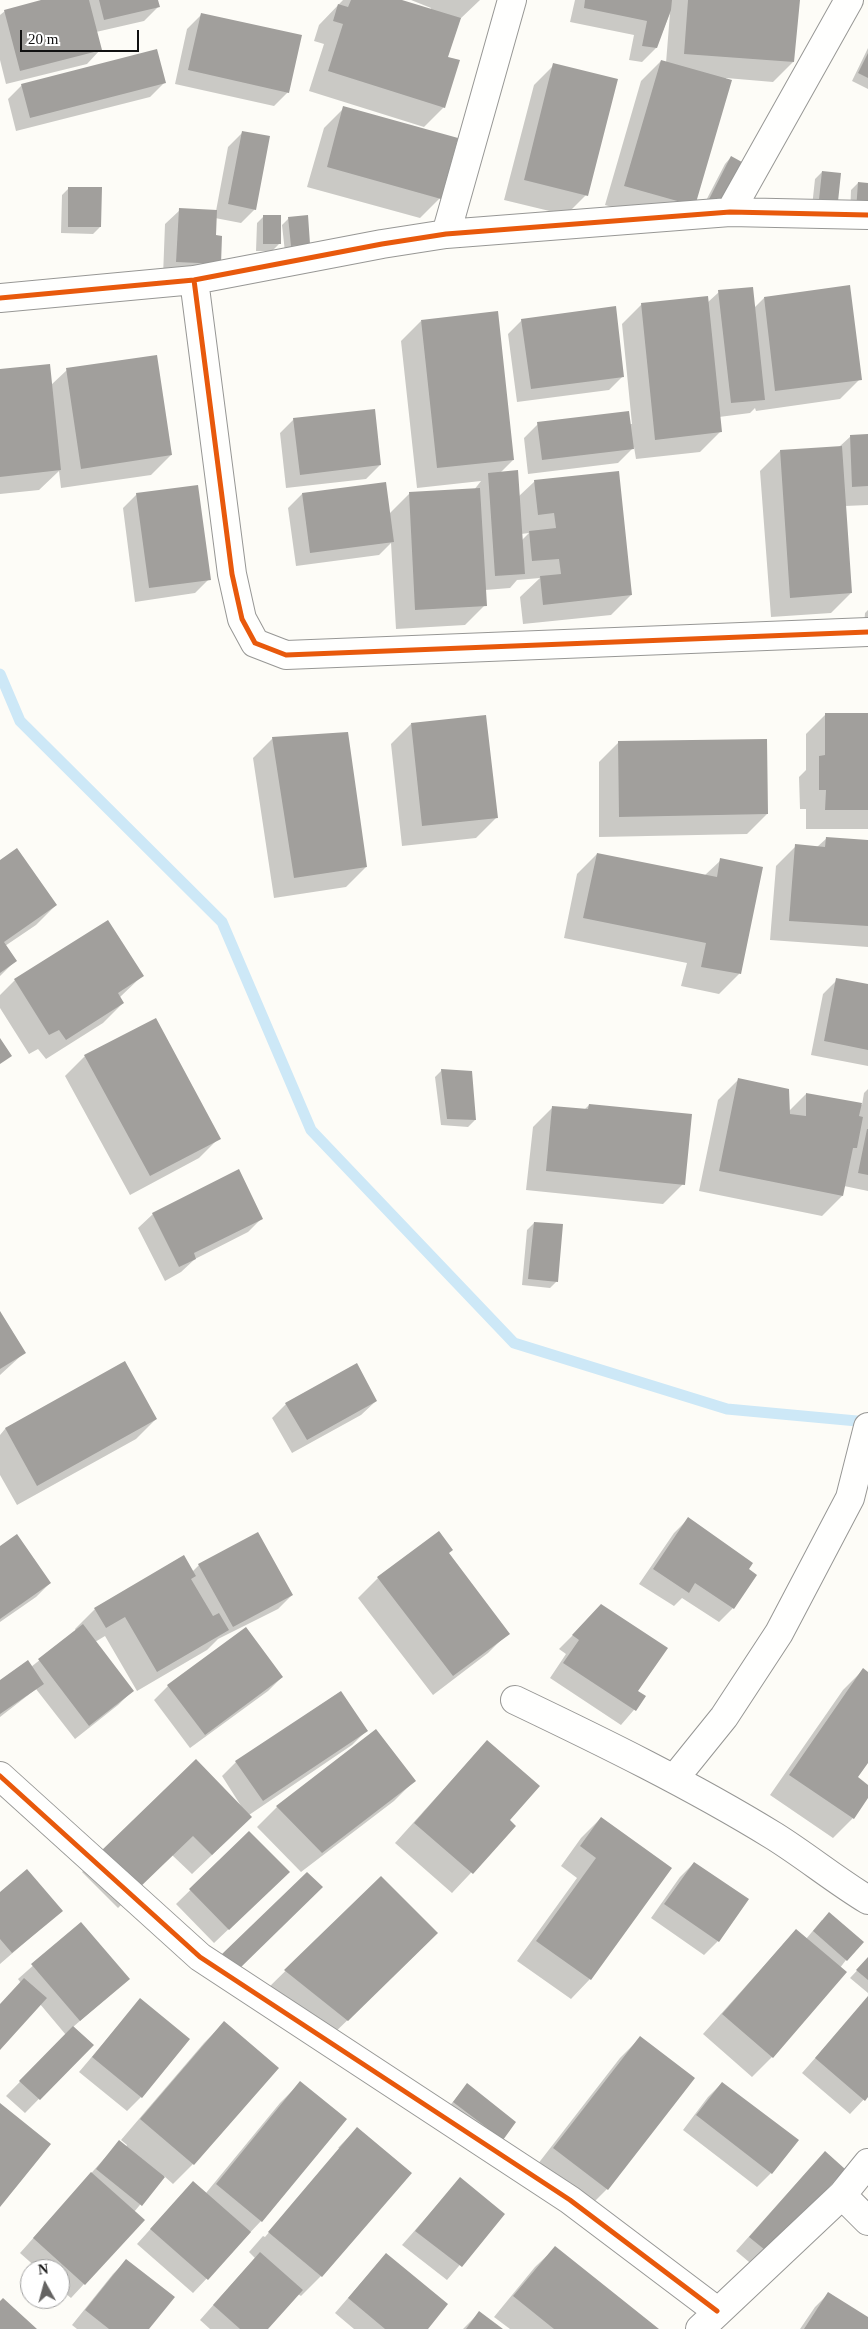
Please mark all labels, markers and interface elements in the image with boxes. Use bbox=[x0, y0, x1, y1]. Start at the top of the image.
scale bar bbox=[22, 20, 141, 52]
text: 20 m bbox=[28, 31, 58, 47]
north arrow bbox=[20, 2259, 70, 2309]
text: N bbox=[37, 2262, 49, 2278]

